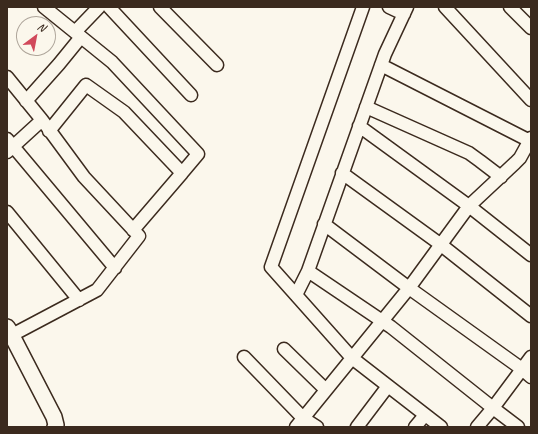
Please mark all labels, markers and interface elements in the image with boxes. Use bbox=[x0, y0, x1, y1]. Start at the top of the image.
north arrow bbox=[16, 16, 56, 56]
text: N bbox=[35, 19, 48, 34]

